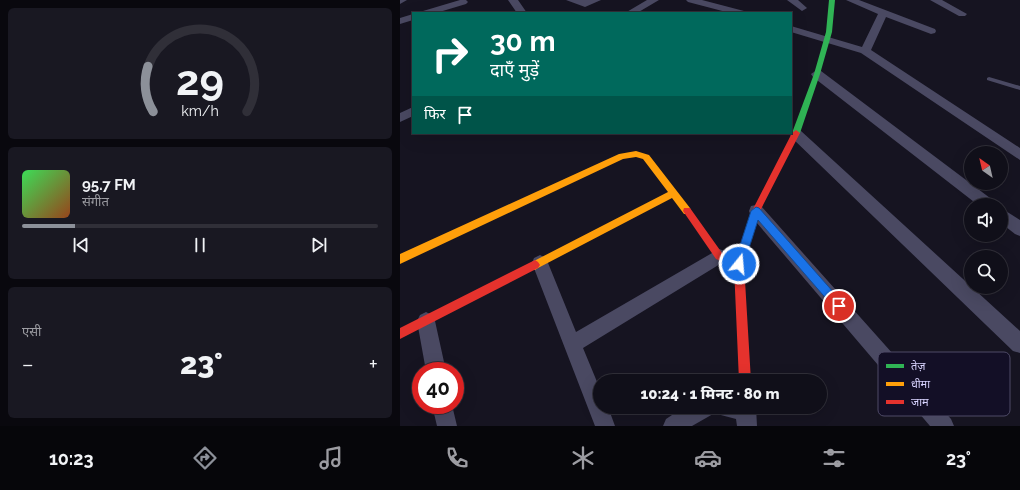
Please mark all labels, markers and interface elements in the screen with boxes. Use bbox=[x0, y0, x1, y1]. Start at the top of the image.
text: 30 m bbox=[490, 25, 556, 58]
icon: right bbox=[424, 28, 476, 80]
text: 29 bbox=[176, 55, 224, 104]
text: दाएँ मुड़ें bbox=[490, 59, 539, 80]
text: km/h bbox=[181, 102, 219, 118]
icon: arrive bbox=[454, 104, 476, 126]
text: फिर bbox=[424, 105, 446, 123]
north arrow bbox=[964, 146, 1008, 190]
map controls bbox=[964, 146, 1008, 294]
text: 95.7 FM bbox=[82, 176, 136, 194]
text: संगीत bbox=[82, 194, 109, 209]
button: sound bbox=[964, 198, 1008, 242]
icon: previous bbox=[70, 234, 92, 256]
icon: pause bbox=[189, 234, 211, 256]
icon: next bbox=[308, 234, 330, 256]
position arrow bbox=[718, 243, 760, 285]
button: search bbox=[964, 250, 1008, 294]
pin bbox=[822, 289, 856, 323]
icon: arrive bbox=[828, 295, 850, 317]
text: एसी bbox=[22, 324, 41, 339]
text: 23° bbox=[180, 346, 223, 381]
text: − bbox=[22, 351, 34, 377]
text: + bbox=[369, 351, 378, 377]
legend bbox=[878, 352, 1010, 416]
text: तेज़ bbox=[911, 360, 926, 373]
speed limit sign: 40 bbox=[412, 362, 464, 414]
text: धीमा bbox=[911, 378, 930, 391]
text: 10:24 · 1 मिनट · 80 m bbox=[640, 385, 780, 403]
text: जाम bbox=[911, 396, 929, 409]
icon: directions bbox=[191, 444, 219, 472]
icon: music bbox=[317, 444, 345, 472]
icon: phone bbox=[443, 444, 471, 472]
icon: climate bbox=[569, 444, 597, 472]
icon: car bbox=[694, 444, 722, 472]
icon: filters bbox=[820, 444, 848, 472]
text: 10:23 bbox=[49, 448, 93, 469]
text: 23° bbox=[946, 448, 971, 469]

